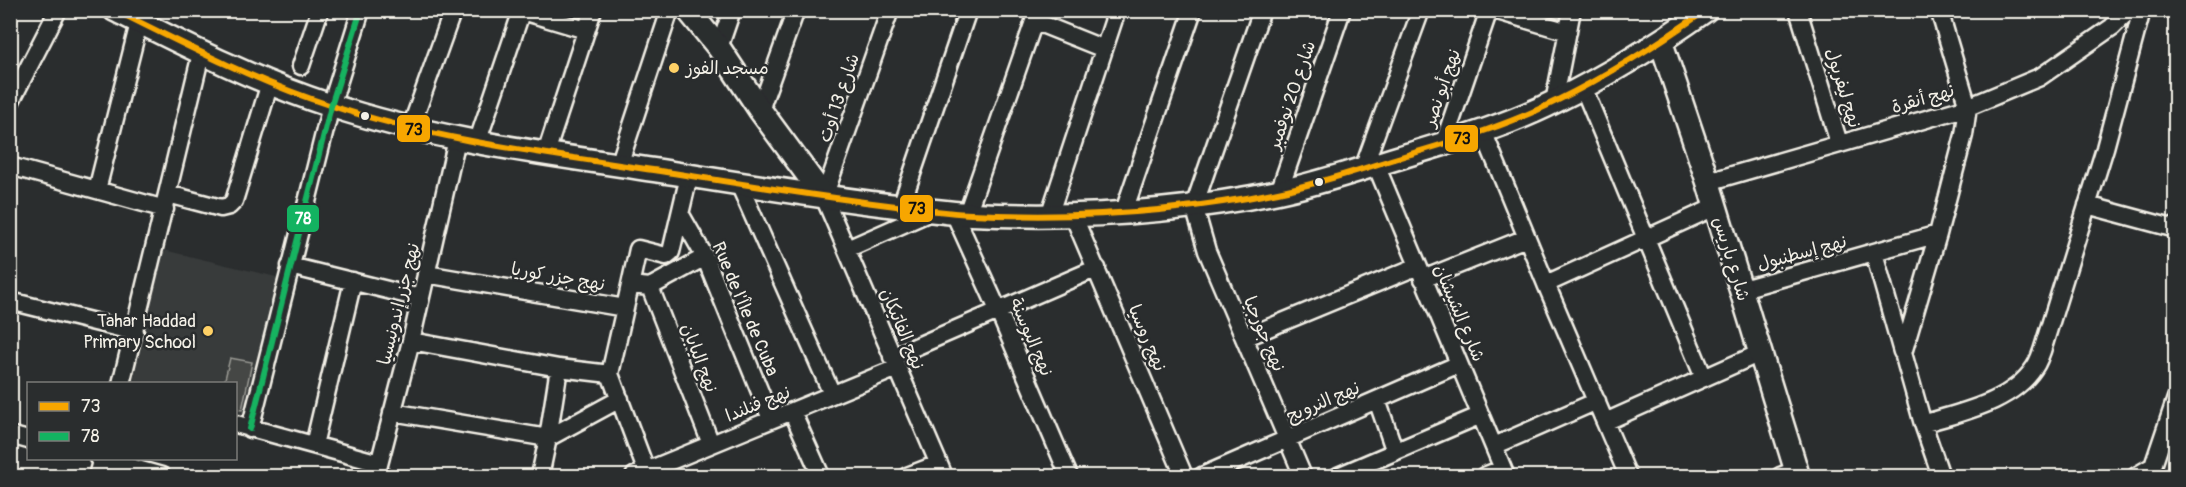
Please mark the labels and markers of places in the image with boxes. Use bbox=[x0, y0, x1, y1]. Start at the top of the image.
place label: مسجد الفوز bbox=[684, 57, 769, 80]
marker: مسجد الفوز bbox=[667, 61, 681, 75]
unlabelled marker bbox=[359, 110, 371, 122]
unlabelled marker bbox=[1313, 176, 1325, 188]
place label: Tahar Haddad Primary School bbox=[83, 310, 196, 354]
marker: Tahar Haddad Primary School bbox=[201, 324, 215, 338]

